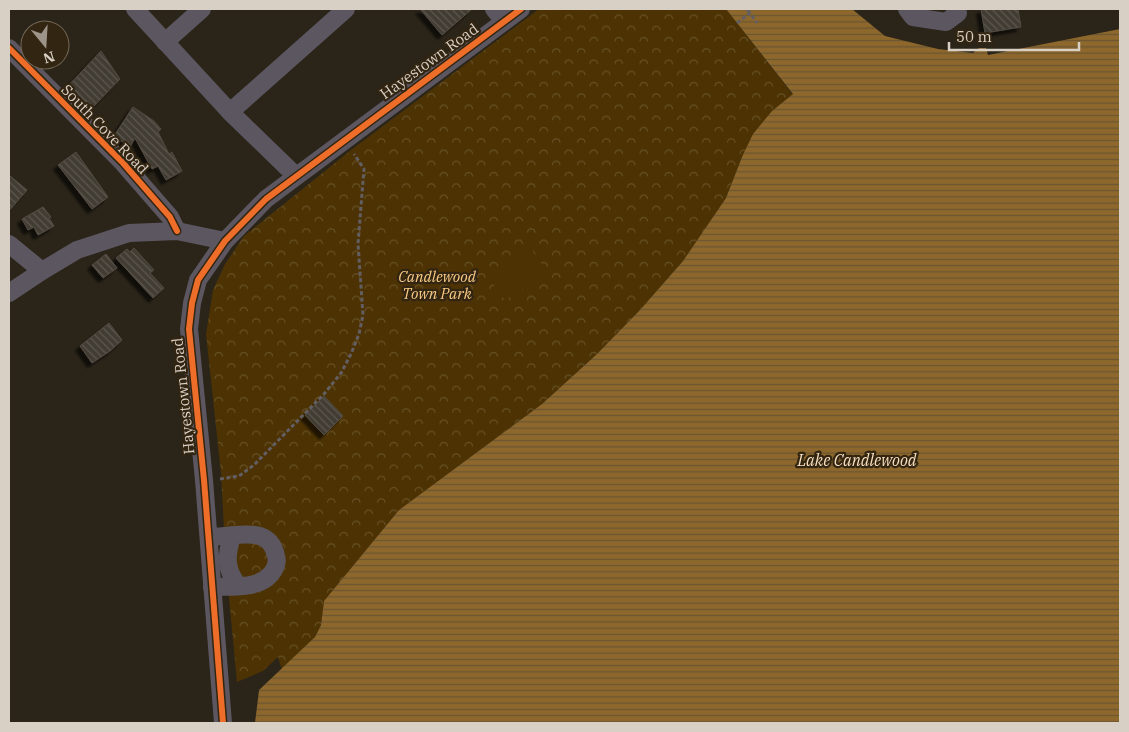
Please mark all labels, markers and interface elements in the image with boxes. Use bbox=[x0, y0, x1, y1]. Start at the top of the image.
street label: Hayestown Road bbox=[376, 19, 482, 103]
north arrow bbox=[20, 20, 70, 70]
scale bar bbox=[949, 20, 1079, 52]
text: 50 m bbox=[956, 27, 992, 46]
text: N bbox=[41, 47, 57, 68]
street label: South Cove Road bbox=[57, 80, 153, 178]
park label: Candlewood Town Park bbox=[398, 267, 477, 303]
street label: Hayestown Road bbox=[167, 337, 199, 455]
water label: Lake Candlewood bbox=[796, 450, 917, 470]

